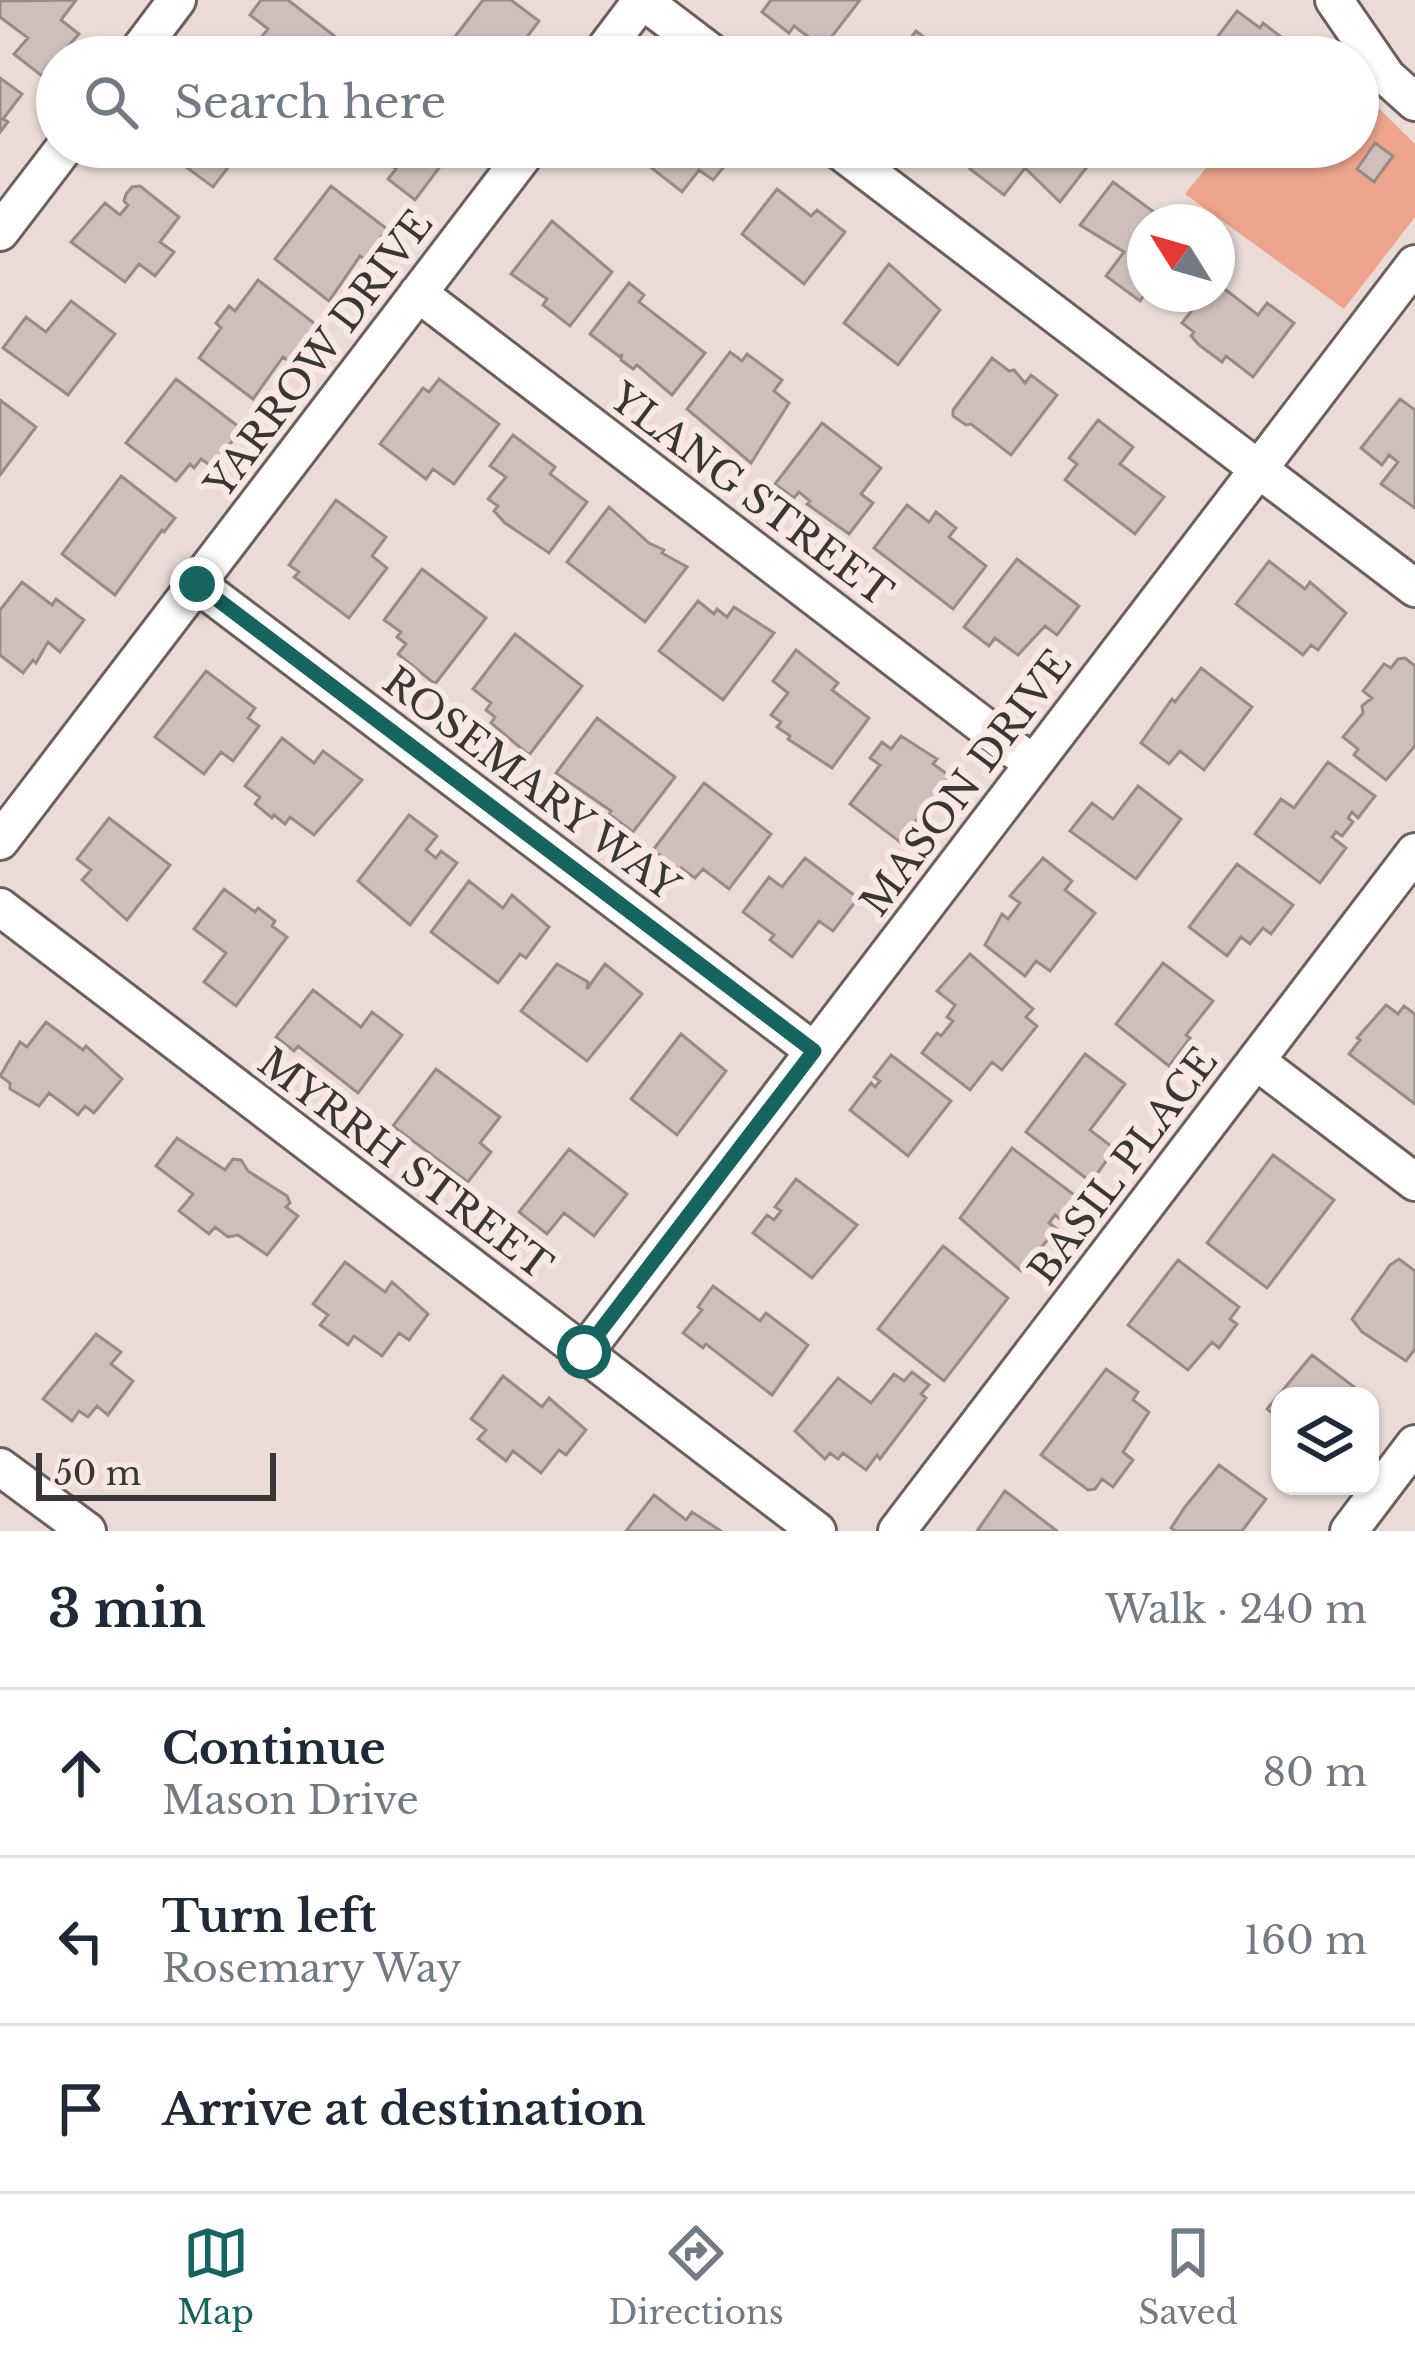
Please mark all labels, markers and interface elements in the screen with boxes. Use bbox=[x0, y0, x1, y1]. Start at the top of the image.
search box bbox=[36, 36, 1379, 168]
icon: search bbox=[78, 69, 144, 135]
text: Search here bbox=[174, 74, 446, 130]
street label: YARROW DRIVE bbox=[194, 200, 443, 508]
north arrow bbox=[1127, 204, 1235, 312]
street label: YLANG STREET bbox=[599, 372, 902, 617]
route end bbox=[170, 557, 224, 611]
street label: MASON DRIVE bbox=[850, 640, 1082, 926]
street label: ROSEMARY WAY bbox=[373, 657, 689, 912]
street label: MYRRH STREET bbox=[249, 1038, 561, 1290]
street label: BASIL PLACE bbox=[1018, 1038, 1228, 1294]
route start bbox=[557, 1325, 611, 1379]
map controls bbox=[1271, 1387, 1379, 1495]
button: layers bbox=[1271, 1387, 1379, 1495]
scale bar bbox=[36, 1447, 276, 1500]
text: 50 m bbox=[54, 1453, 141, 1494]
text: 3 min bbox=[48, 1578, 206, 1641]
text: Walk · 240 m bbox=[1106, 1585, 1367, 1634]
text: Continue bbox=[162, 1720, 386, 1776]
icon: ahead bbox=[48, 1740, 114, 1806]
text: 80 m bbox=[1262, 1748, 1367, 1797]
text: Mason Drive bbox=[162, 1776, 419, 1825]
text: Turn left bbox=[162, 1888, 376, 1944]
icon: left bbox=[48, 1908, 114, 1974]
text: 160 m bbox=[1244, 1916, 1367, 1965]
text: Rosemary Way bbox=[162, 1944, 461, 1993]
icon: arrive bbox=[48, 2076, 114, 2142]
text: Arrive at destination bbox=[162, 2081, 646, 2137]
tab: Map bbox=[177, 2220, 254, 2333]
tab: Directions bbox=[608, 2220, 784, 2333]
tab: Saved bbox=[1138, 2220, 1238, 2333]

